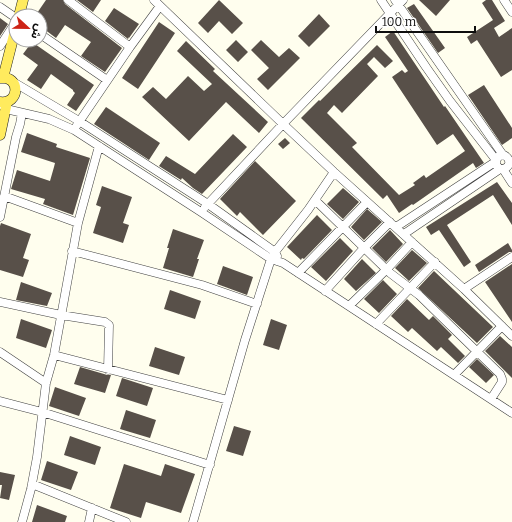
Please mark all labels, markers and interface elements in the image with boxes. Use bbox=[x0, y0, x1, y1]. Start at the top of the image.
north arrow bbox=[8, 8, 48, 48]
scale bar bbox=[376, 8, 475, 34]
text: 100 m bbox=[382, 15, 417, 29]
text: ش bbox=[28, 22, 46, 41]

